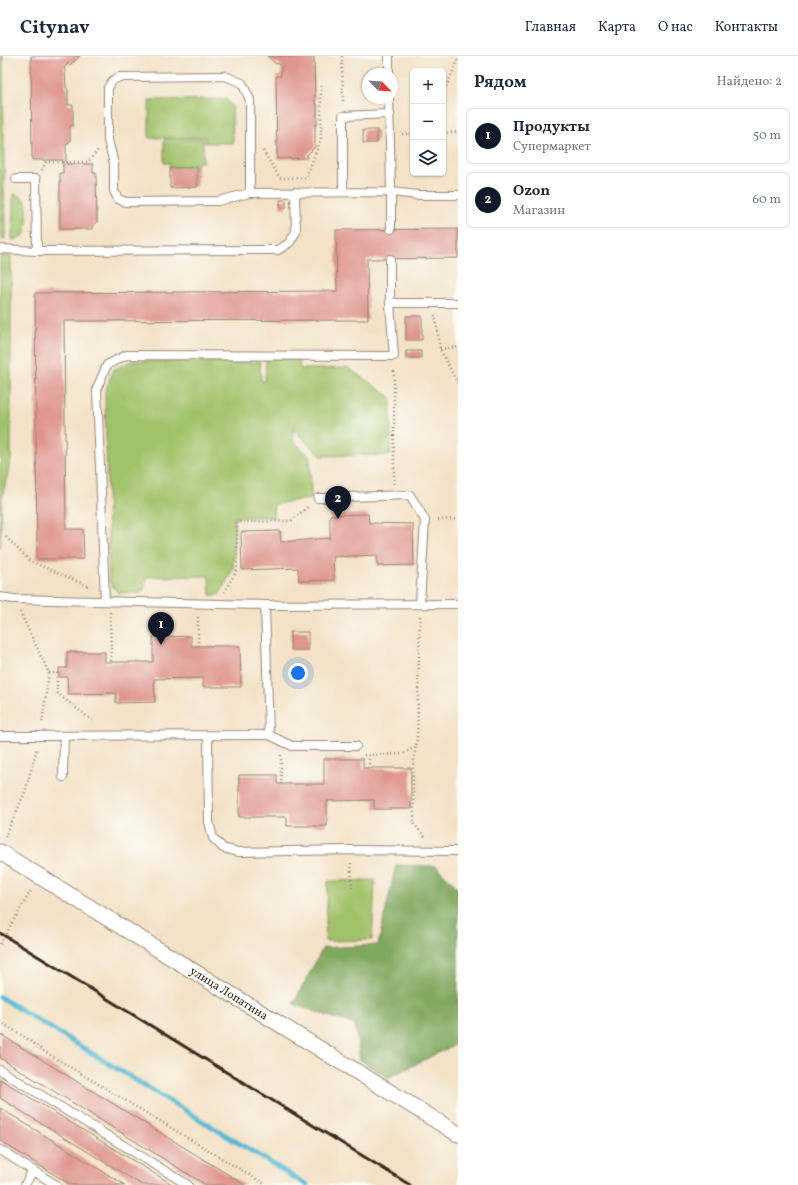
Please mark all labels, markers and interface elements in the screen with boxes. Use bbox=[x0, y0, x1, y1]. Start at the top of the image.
text: Citynav bbox=[20, 15, 90, 41]
text: Главная bbox=[525, 18, 576, 37]
text: Карта bbox=[598, 18, 636, 37]
text: О нас bbox=[658, 18, 693, 37]
text: Контакты bbox=[715, 18, 778, 37]
north arrow bbox=[362, 68, 398, 104]
map controls bbox=[410, 68, 446, 176]
button: + bbox=[410, 68, 446, 104]
text: Рядом bbox=[474, 71, 527, 94]
text: Найдено: 2 bbox=[717, 73, 782, 91]
button: − bbox=[410, 104, 446, 140]
text: Продукты bbox=[513, 117, 590, 138]
text: 1 bbox=[485, 127, 491, 145]
text: 50 m bbox=[753, 127, 781, 145]
text: Супермаркет bbox=[513, 138, 591, 156]
button: layers bbox=[410, 140, 446, 176]
text: Ozon bbox=[513, 181, 550, 202]
text: 2 bbox=[485, 191, 491, 209]
text: 60 m bbox=[753, 191, 781, 209]
text: Магазин bbox=[513, 202, 565, 220]
pin: 2 bbox=[325, 486, 351, 519]
pin: 1 bbox=[148, 612, 174, 645]
your location bbox=[288, 663, 308, 683]
street label: улица Лопатина bbox=[186, 963, 271, 1024]

